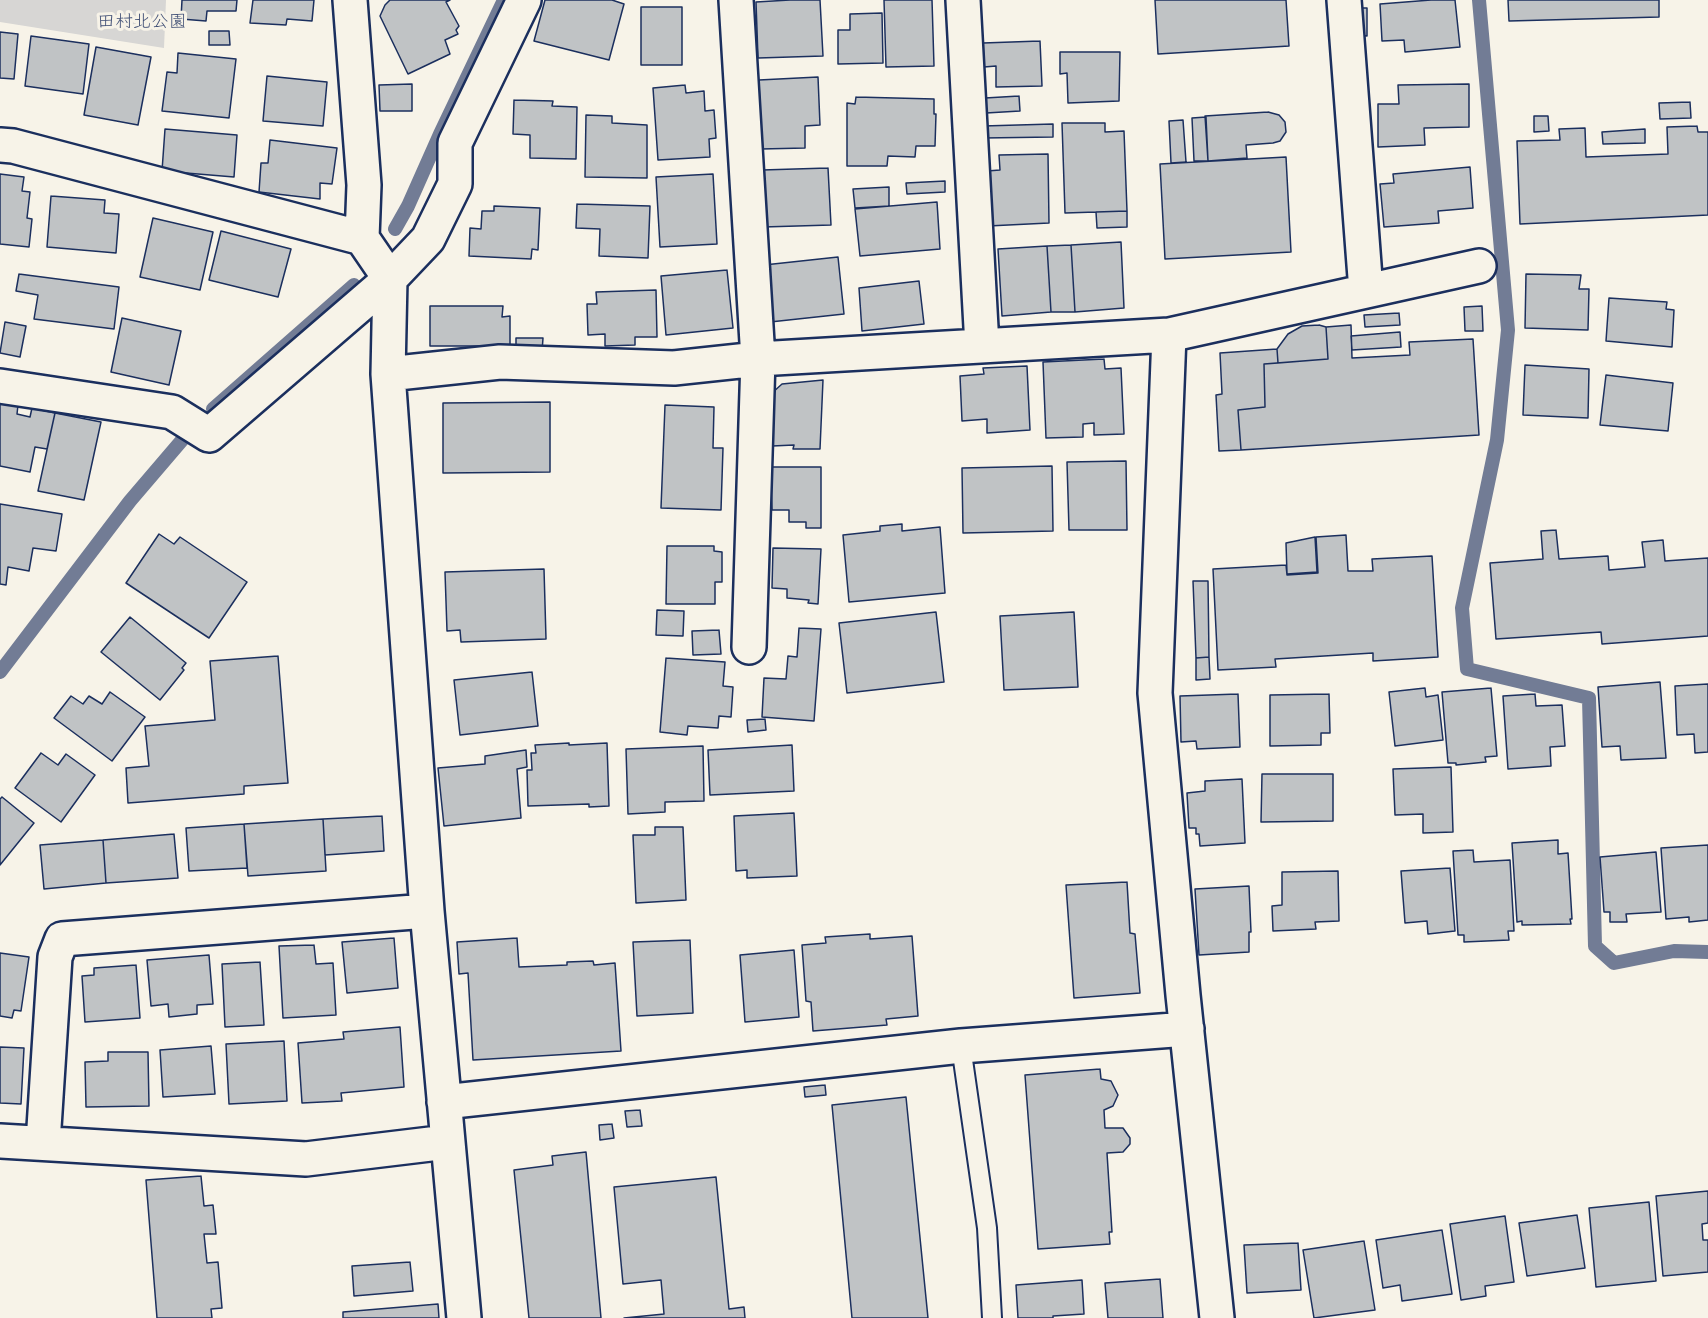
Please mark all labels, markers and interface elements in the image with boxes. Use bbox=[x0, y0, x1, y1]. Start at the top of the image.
park label: 田村北公園 bbox=[97, 11, 187, 33]

